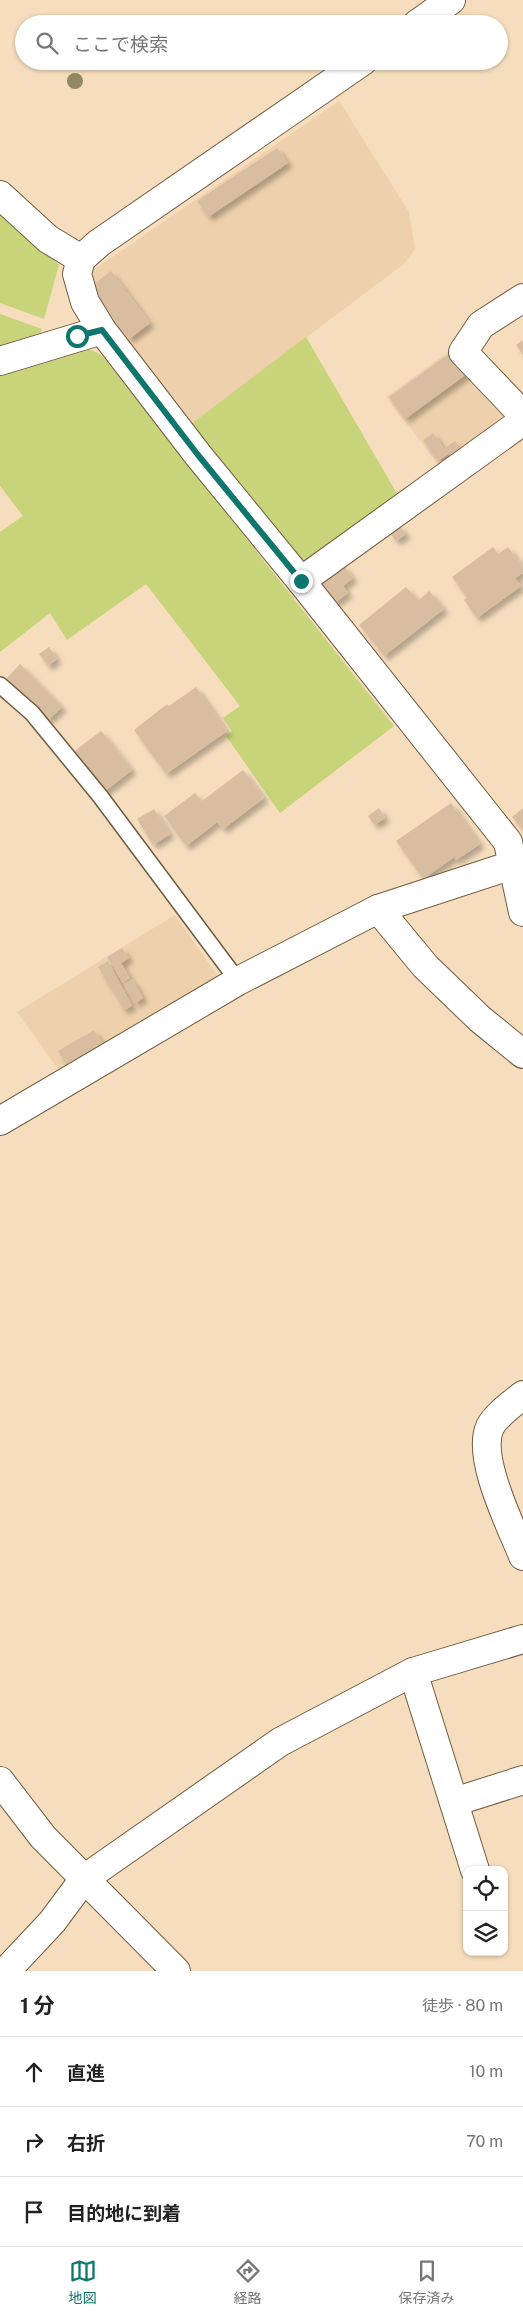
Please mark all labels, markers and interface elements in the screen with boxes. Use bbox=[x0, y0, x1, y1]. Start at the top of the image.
search box bbox=[15, 15, 508, 70]
icon: search bbox=[33, 29, 61, 57]
text: ここで検索 bbox=[73, 33, 168, 55]
route start bbox=[66, 325, 89, 348]
route end bbox=[290, 570, 313, 593]
map controls bbox=[463, 1866, 508, 1956]
button: locate bbox=[463, 1866, 508, 1911]
button: layers bbox=[463, 1911, 508, 1956]
text: 1 分 bbox=[20, 1993, 55, 2018]
text: 徒歩 · 80 m bbox=[422, 1996, 503, 2015]
icon: ahead bbox=[20, 2058, 48, 2086]
text: 直進 bbox=[67, 2062, 105, 2084]
text: 10 m bbox=[469, 2062, 503, 2081]
icon: right bbox=[20, 2128, 48, 2156]
text: 右折 bbox=[67, 2132, 105, 2154]
text: 70 m bbox=[466, 2132, 503, 2151]
icon: arrive bbox=[20, 2198, 48, 2226]
text: 目的地に到着 bbox=[67, 2202, 181, 2224]
tab: 地図 bbox=[69, 2257, 97, 2307]
tab: 経路 bbox=[234, 2257, 262, 2307]
tab: 保存済み bbox=[399, 2257, 455, 2307]

